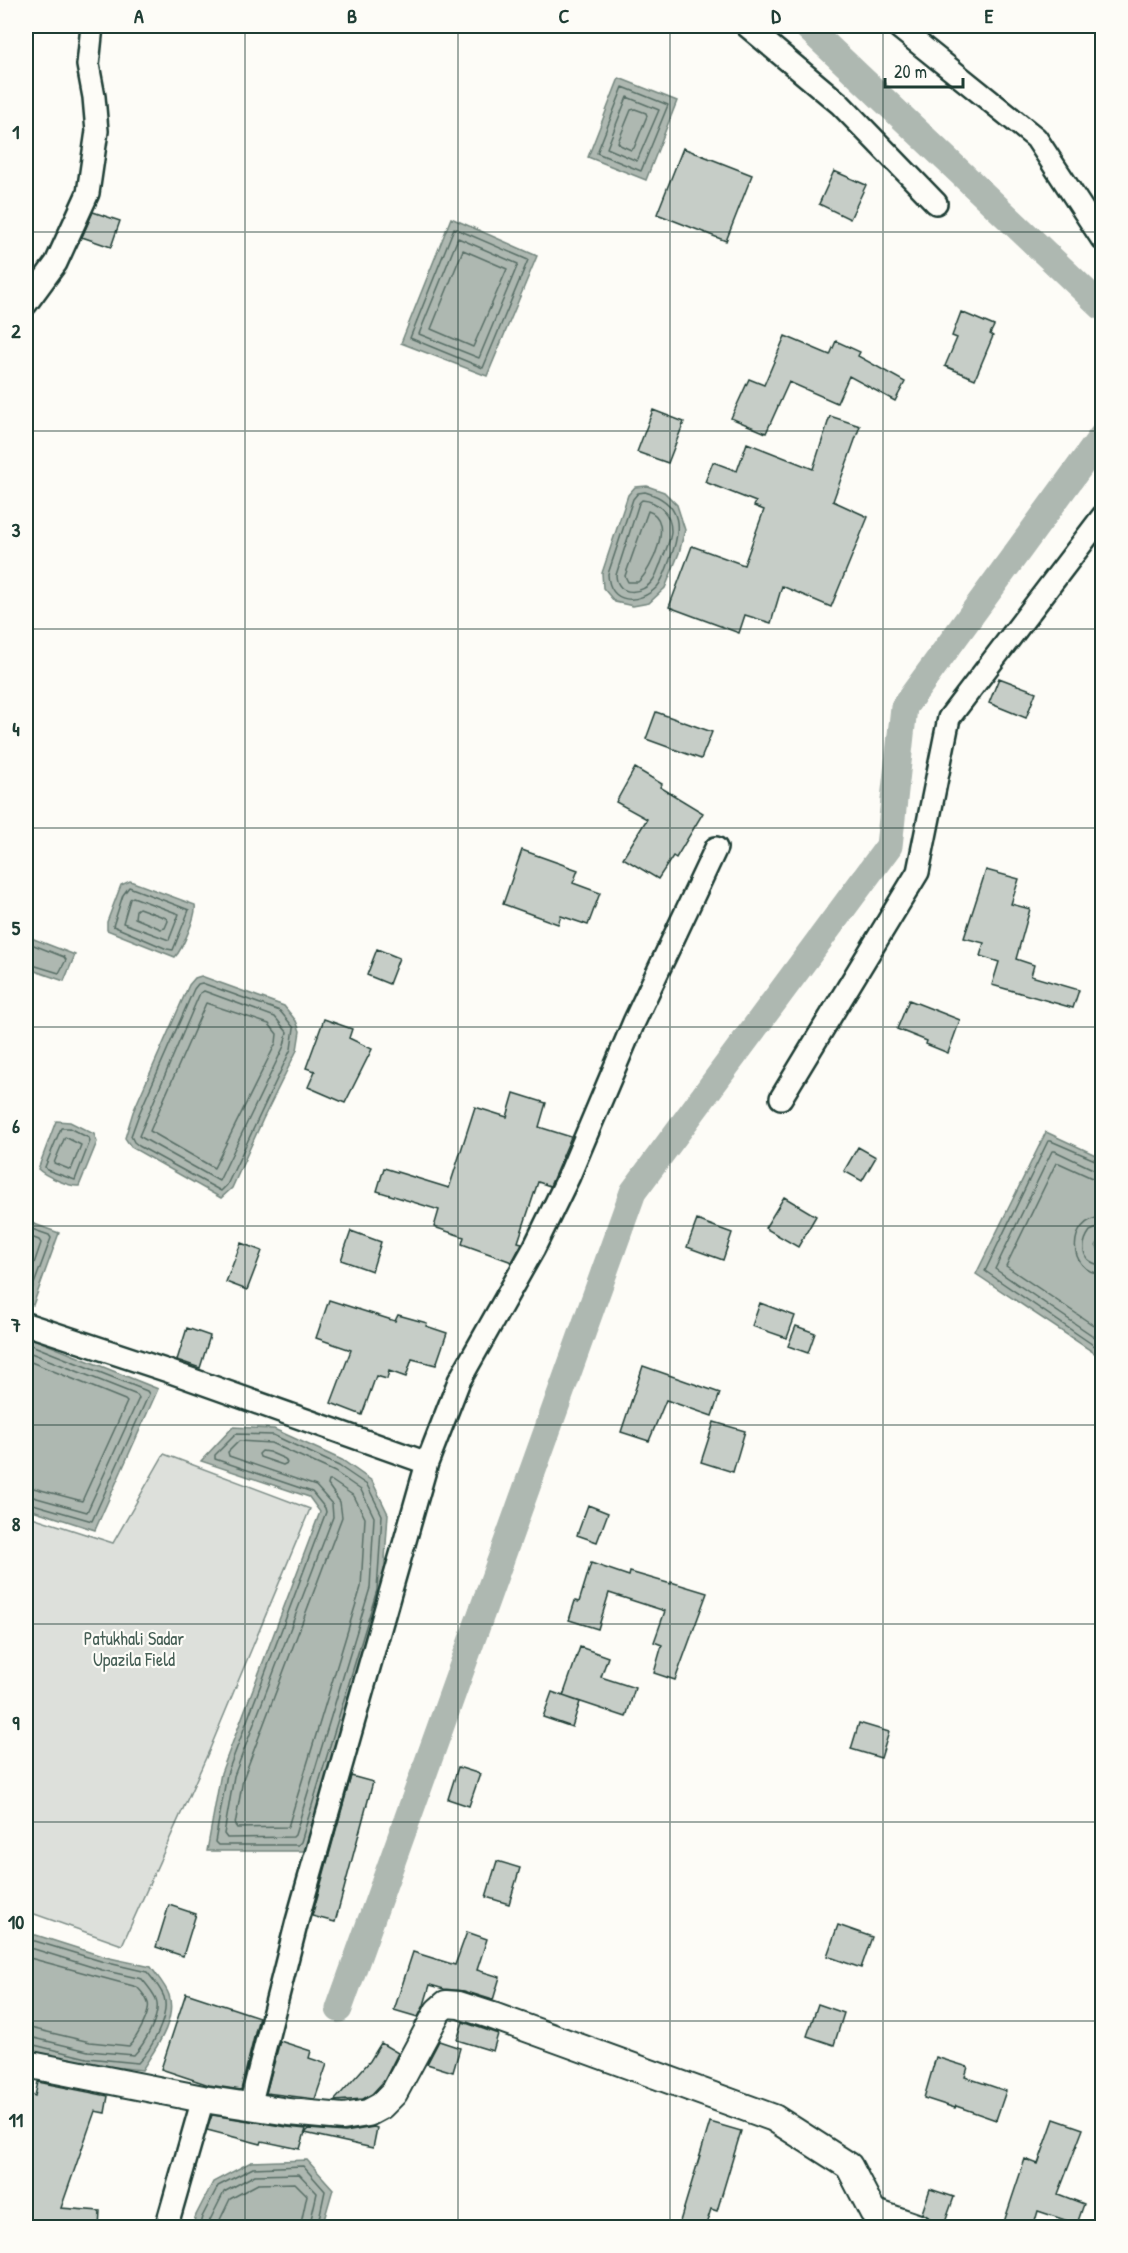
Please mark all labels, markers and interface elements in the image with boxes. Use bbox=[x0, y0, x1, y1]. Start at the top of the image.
text: A bbox=[134, 2, 144, 29]
text: B bbox=[347, 2, 357, 29]
text: C bbox=[559, 2, 570, 29]
text: D bbox=[771, 2, 781, 29]
text: E bbox=[985, 2, 994, 29]
scale bar bbox=[885, 51, 963, 89]
text: 20 m bbox=[894, 59, 927, 84]
text: 1 bbox=[12, 118, 20, 145]
text: 2 bbox=[11, 317, 21, 344]
text: 3 bbox=[12, 516, 21, 543]
text: 4 bbox=[12, 715, 20, 742]
text: 5 bbox=[12, 914, 21, 941]
text: 6 bbox=[12, 1112, 20, 1139]
text: 7 bbox=[10, 1311, 21, 1338]
text: 8 bbox=[12, 1510, 21, 1537]
park label: Patukhali Sadar Upazila Field bbox=[84, 1626, 184, 1672]
text: 9 bbox=[12, 1709, 20, 1736]
text: 10 bbox=[8, 1908, 24, 1935]
text: 11 bbox=[9, 2106, 23, 2133]

